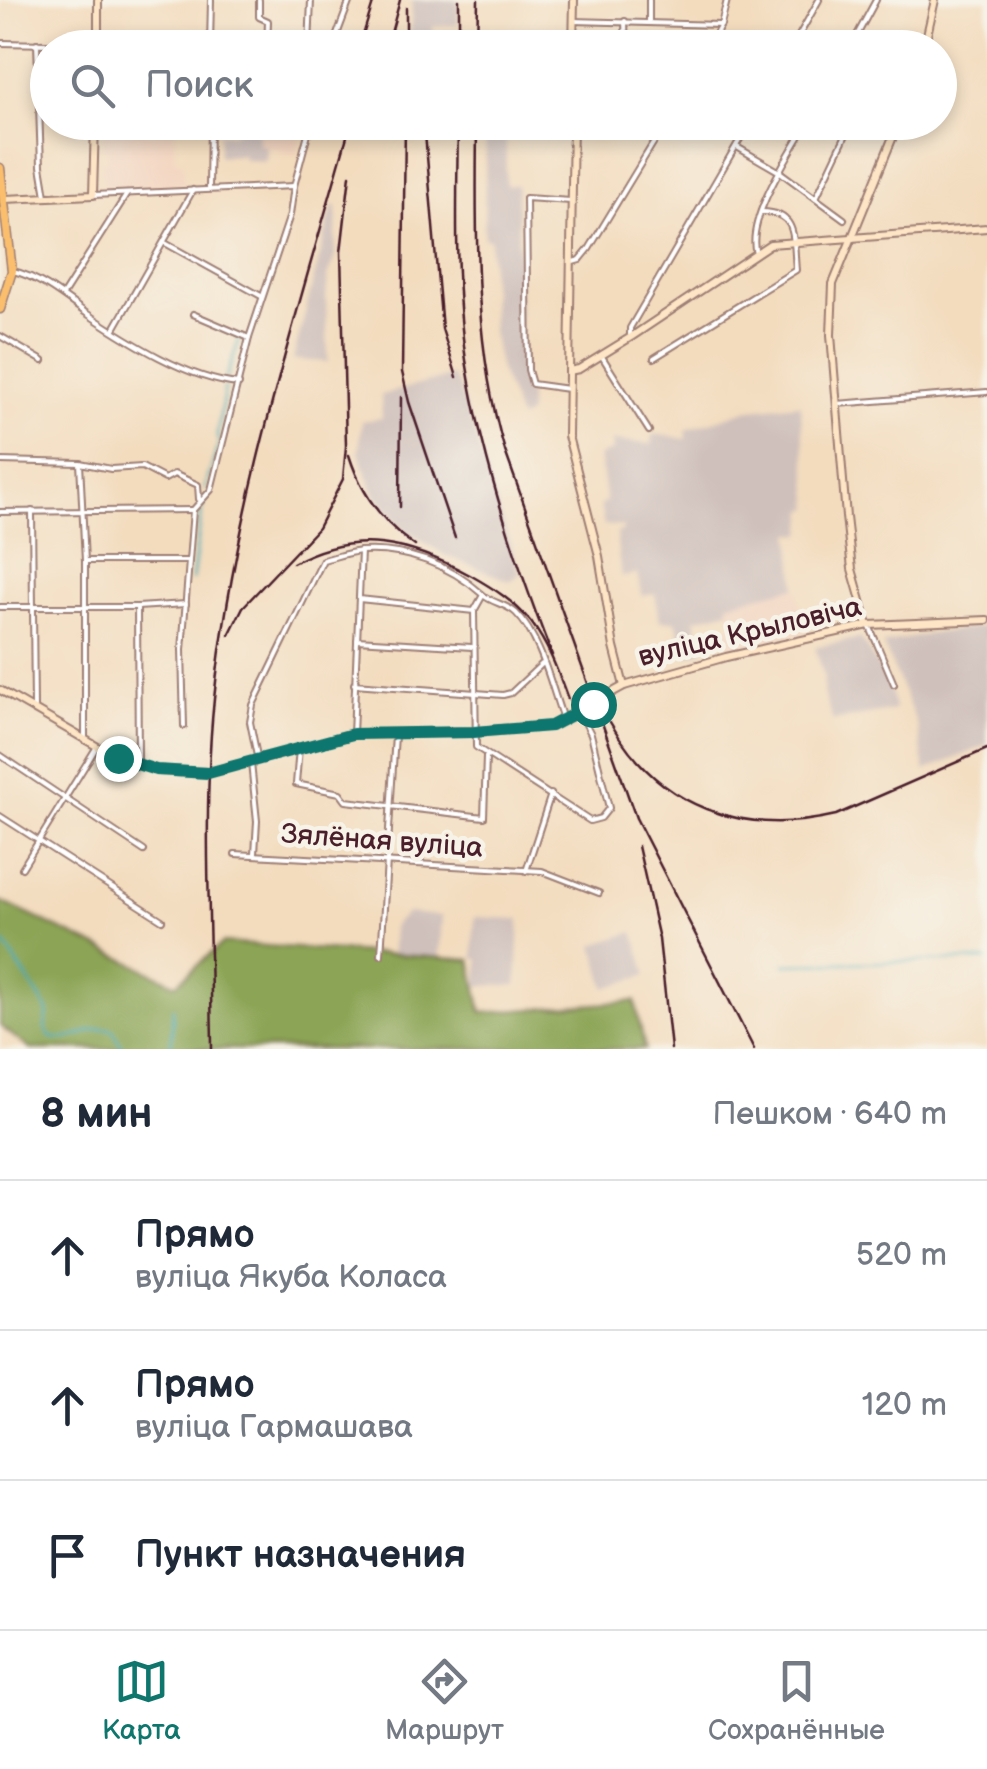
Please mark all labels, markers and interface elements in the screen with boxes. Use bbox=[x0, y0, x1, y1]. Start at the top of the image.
search box bbox=[30, 30, 957, 140]
icon: search bbox=[65, 58, 120, 113]
text: Поиск bbox=[145, 63, 253, 108]
street label: вуліца Крыловіча bbox=[635, 590, 865, 674]
route start bbox=[571, 682, 617, 728]
route end bbox=[96, 736, 142, 782]
street label: Зялёная вуліца bbox=[280, 817, 484, 865]
text: 8 мин bbox=[40, 1089, 153, 1140]
text: Пешком · 640 m bbox=[712, 1095, 947, 1134]
text: Прямо bbox=[135, 1213, 254, 1258]
icon: ahead bbox=[40, 1228, 95, 1283]
text: 520 m bbox=[856, 1236, 947, 1275]
text: вуліца Якуба Коласа bbox=[135, 1258, 447, 1297]
text: Прямо bbox=[135, 1363, 254, 1408]
icon: ahead bbox=[40, 1378, 95, 1433]
text: 120 m bbox=[862, 1386, 947, 1425]
text: вуліца Гармашава bbox=[135, 1408, 413, 1447]
icon: arrive bbox=[40, 1528, 95, 1583]
text: Пункт назначения bbox=[135, 1533, 466, 1578]
tab: Карта bbox=[102, 1654, 181, 1747]
tab: Маршрут bbox=[385, 1654, 504, 1747]
tab: Сохранённые bbox=[708, 1654, 885, 1747]

